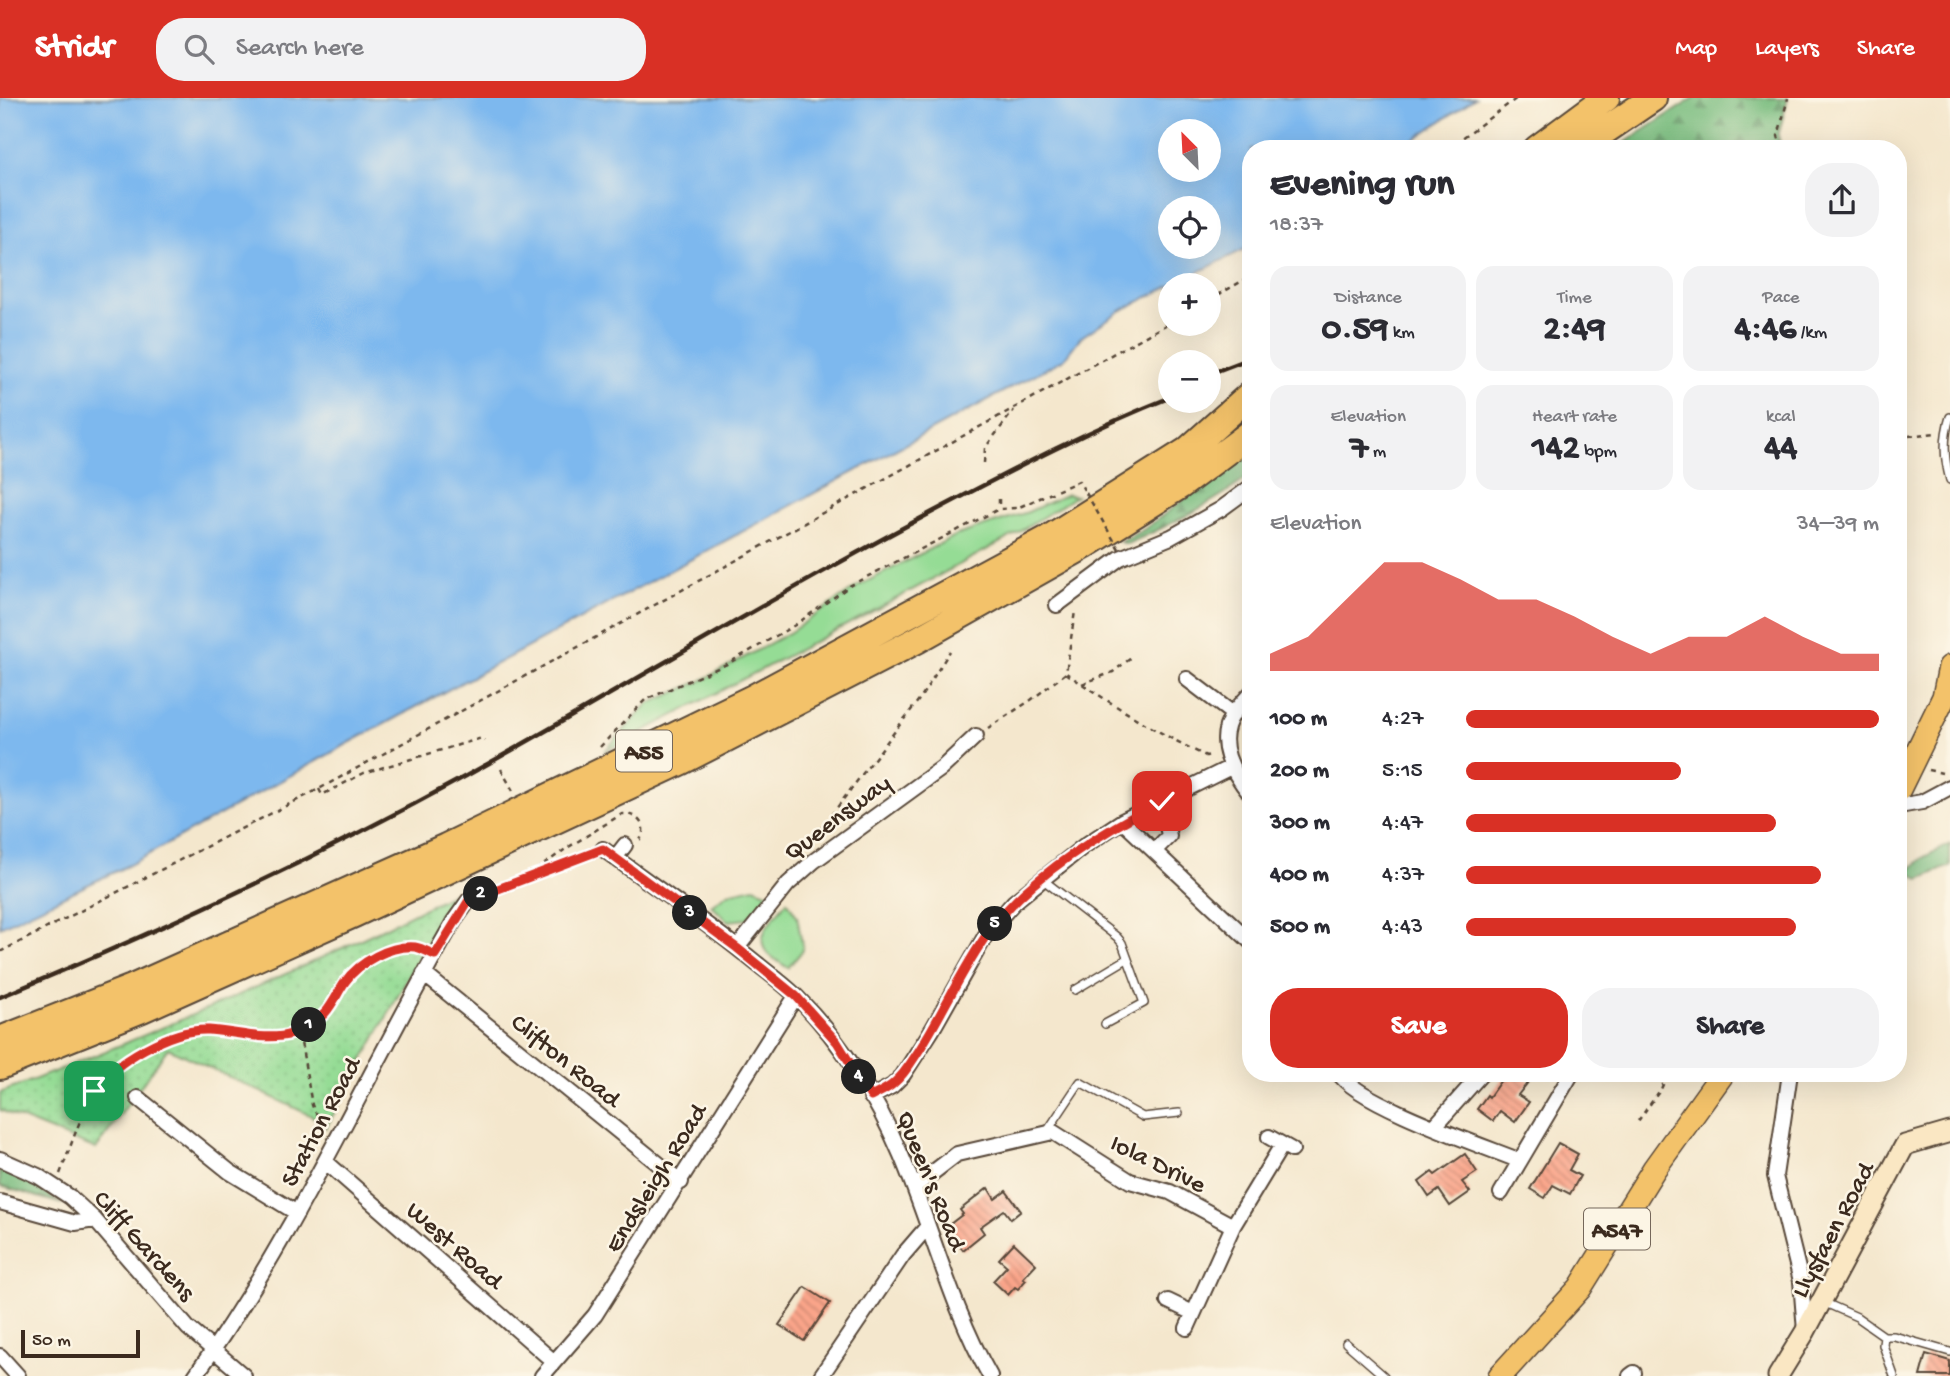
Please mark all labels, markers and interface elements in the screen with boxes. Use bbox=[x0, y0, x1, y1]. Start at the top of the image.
search box bbox=[156, 18, 646, 81]
text: Stridr bbox=[35, 30, 114, 68]
icon: search bbox=[180, 30, 218, 68]
text: Search here bbox=[236, 34, 364, 65]
text: Map bbox=[1675, 35, 1717, 64]
text: Layers bbox=[1755, 35, 1819, 64]
text: Share bbox=[1857, 35, 1915, 64]
north arrow bbox=[1158, 119, 1222, 182]
map controls bbox=[1158, 119, 1221, 413]
button: share bbox=[1805, 163, 1879, 237]
text: Evening run bbox=[1270, 164, 1454, 208]
button: locate bbox=[1158, 196, 1221, 259]
text: 18:37 bbox=[1270, 212, 1323, 239]
button: + bbox=[1158, 273, 1221, 336]
text: Distance bbox=[1335, 287, 1402, 310]
text: Time bbox=[1557, 287, 1592, 310]
text: Pace bbox=[1762, 287, 1799, 310]
text: 0.59 bbox=[1322, 310, 1388, 351]
text: 2:49 bbox=[1543, 310, 1606, 351]
text: 4:46 bbox=[1734, 310, 1796, 351]
text: km bbox=[1388, 322, 1415, 345]
text: /km bbox=[1796, 322, 1827, 345]
button: − bbox=[1158, 350, 1221, 413]
text: Elevation bbox=[1330, 406, 1406, 429]
text: Heart rate bbox=[1532, 406, 1617, 429]
text: kcal bbox=[1766, 406, 1796, 429]
text: 7 bbox=[1350, 429, 1368, 470]
text: 142 bbox=[1532, 429, 1580, 470]
text: 44 bbox=[1764, 429, 1797, 470]
text: m bbox=[1368, 441, 1386, 464]
text: bpm bbox=[1580, 441, 1617, 464]
text: Elevation bbox=[1270, 511, 1361, 538]
text: 34–39 m bbox=[1797, 511, 1879, 538]
text: 100 m bbox=[1270, 706, 1327, 733]
text: 4:27 bbox=[1382, 706, 1423, 733]
road number: A55 bbox=[616, 730, 672, 772]
text: 200 m bbox=[1270, 758, 1329, 785]
text: 5:15 bbox=[1382, 758, 1423, 785]
street label: Queensway bbox=[779, 769, 898, 870]
pin bbox=[1132, 771, 1192, 831]
icon: check bbox=[1143, 782, 1181, 820]
text: 300 m bbox=[1270, 810, 1330, 837]
text: 4:47 bbox=[1382, 810, 1423, 837]
text: 400 m bbox=[1270, 862, 1329, 889]
text: 4:37 bbox=[1382, 862, 1424, 889]
pin: 2 bbox=[463, 876, 498, 912]
text: 2 bbox=[476, 882, 485, 905]
pin: 3 bbox=[672, 896, 708, 930]
text: 3 bbox=[685, 901, 694, 924]
pin: 5 bbox=[978, 906, 1012, 942]
text: 5 bbox=[990, 912, 1000, 935]
text: 500 m bbox=[1270, 914, 1330, 941]
text: 4:43 bbox=[1382, 914, 1423, 941]
button: Save bbox=[1270, 988, 1568, 1068]
button: Share bbox=[1582, 988, 1879, 1068]
pin: 1 bbox=[292, 1007, 326, 1042]
street label: Clifton Road bbox=[503, 1009, 627, 1117]
text: 1 bbox=[305, 1013, 312, 1036]
street label: Station Road bbox=[276, 1052, 371, 1193]
pin: 4 bbox=[842, 1060, 876, 1094]
pin bbox=[64, 1061, 124, 1121]
text: 4 bbox=[854, 1065, 863, 1088]
icon: arrive bbox=[75, 1072, 113, 1110]
street label: Endsleigh Road bbox=[600, 1098, 717, 1260]
street label: Queen's Road bbox=[887, 1107, 972, 1258]
street label: Iola Drive bbox=[1104, 1130, 1211, 1203]
street label: Llysfaen Road bbox=[1786, 1157, 1884, 1304]
street label: Cliff Gardens bbox=[85, 1185, 201, 1310]
street label: West Road bbox=[398, 1197, 509, 1299]
road number: A547 bbox=[1584, 1209, 1650, 1250]
scale bar bbox=[21, 1327, 140, 1359]
text: 50 m bbox=[32, 1330, 71, 1353]

